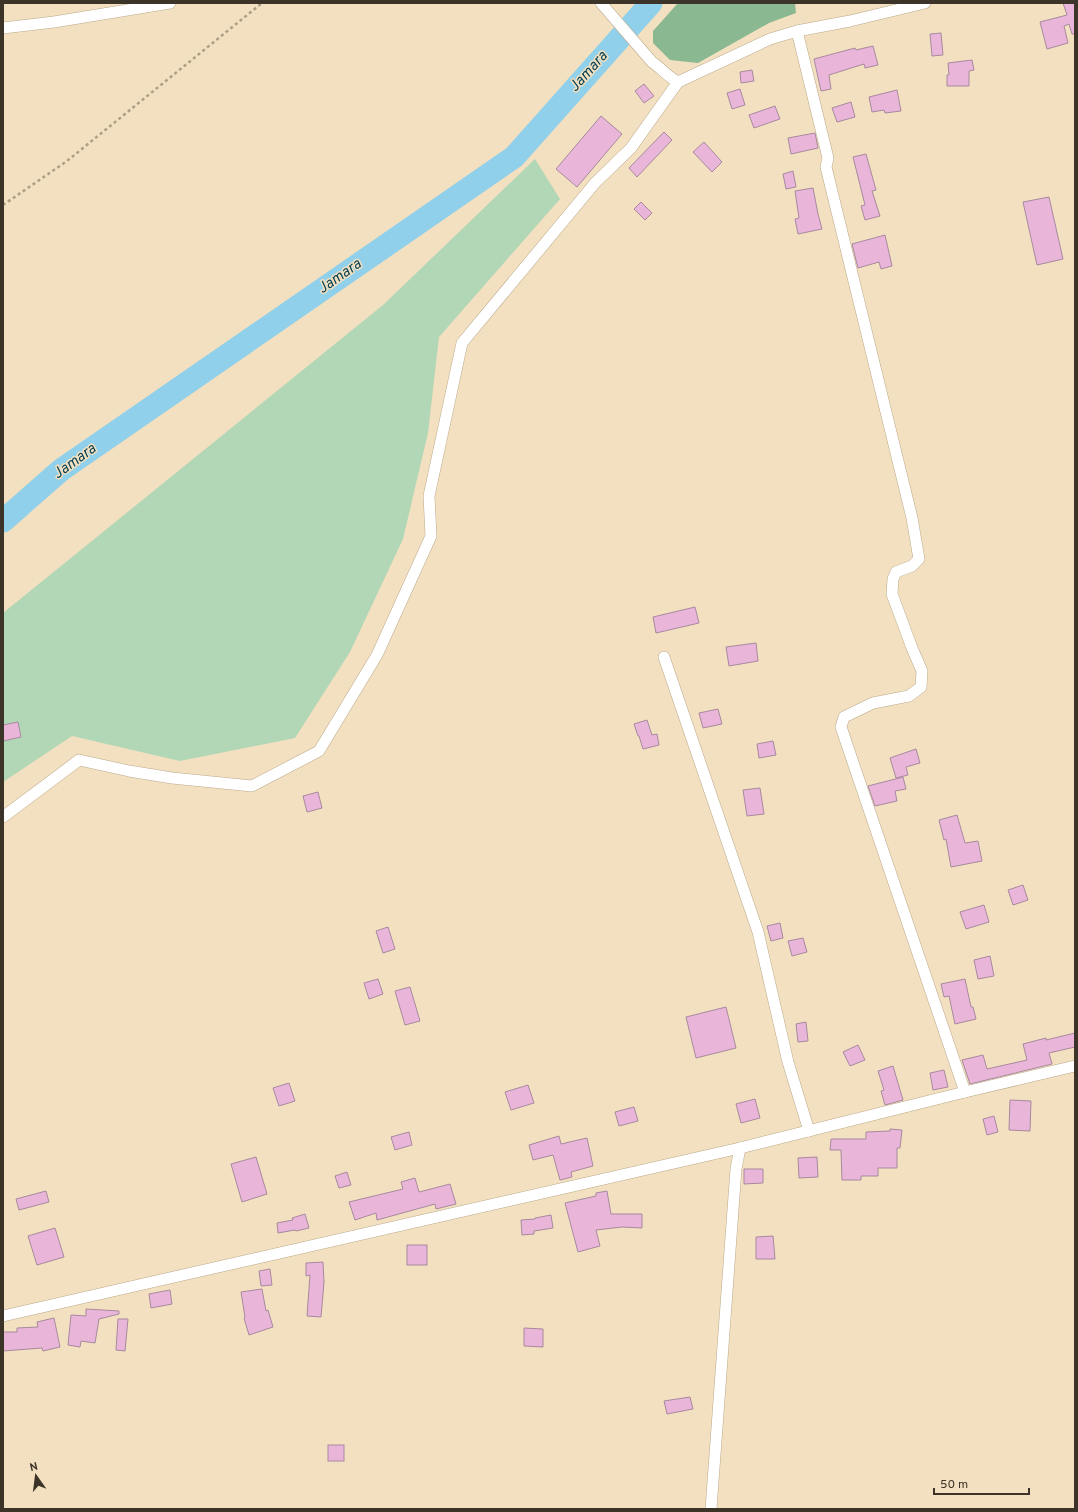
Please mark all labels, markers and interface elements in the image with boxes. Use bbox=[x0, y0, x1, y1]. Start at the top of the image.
water label: Jamara bbox=[566, 47, 613, 96]
water label: Jamara bbox=[315, 255, 366, 299]
water label: Jamara bbox=[50, 440, 101, 484]
north arrow bbox=[16, 1456, 56, 1496]
text: N bbox=[28, 1460, 39, 1475]
scale bar bbox=[934, 1470, 1029, 1496]
text: 50 m bbox=[940, 1477, 968, 1493]

